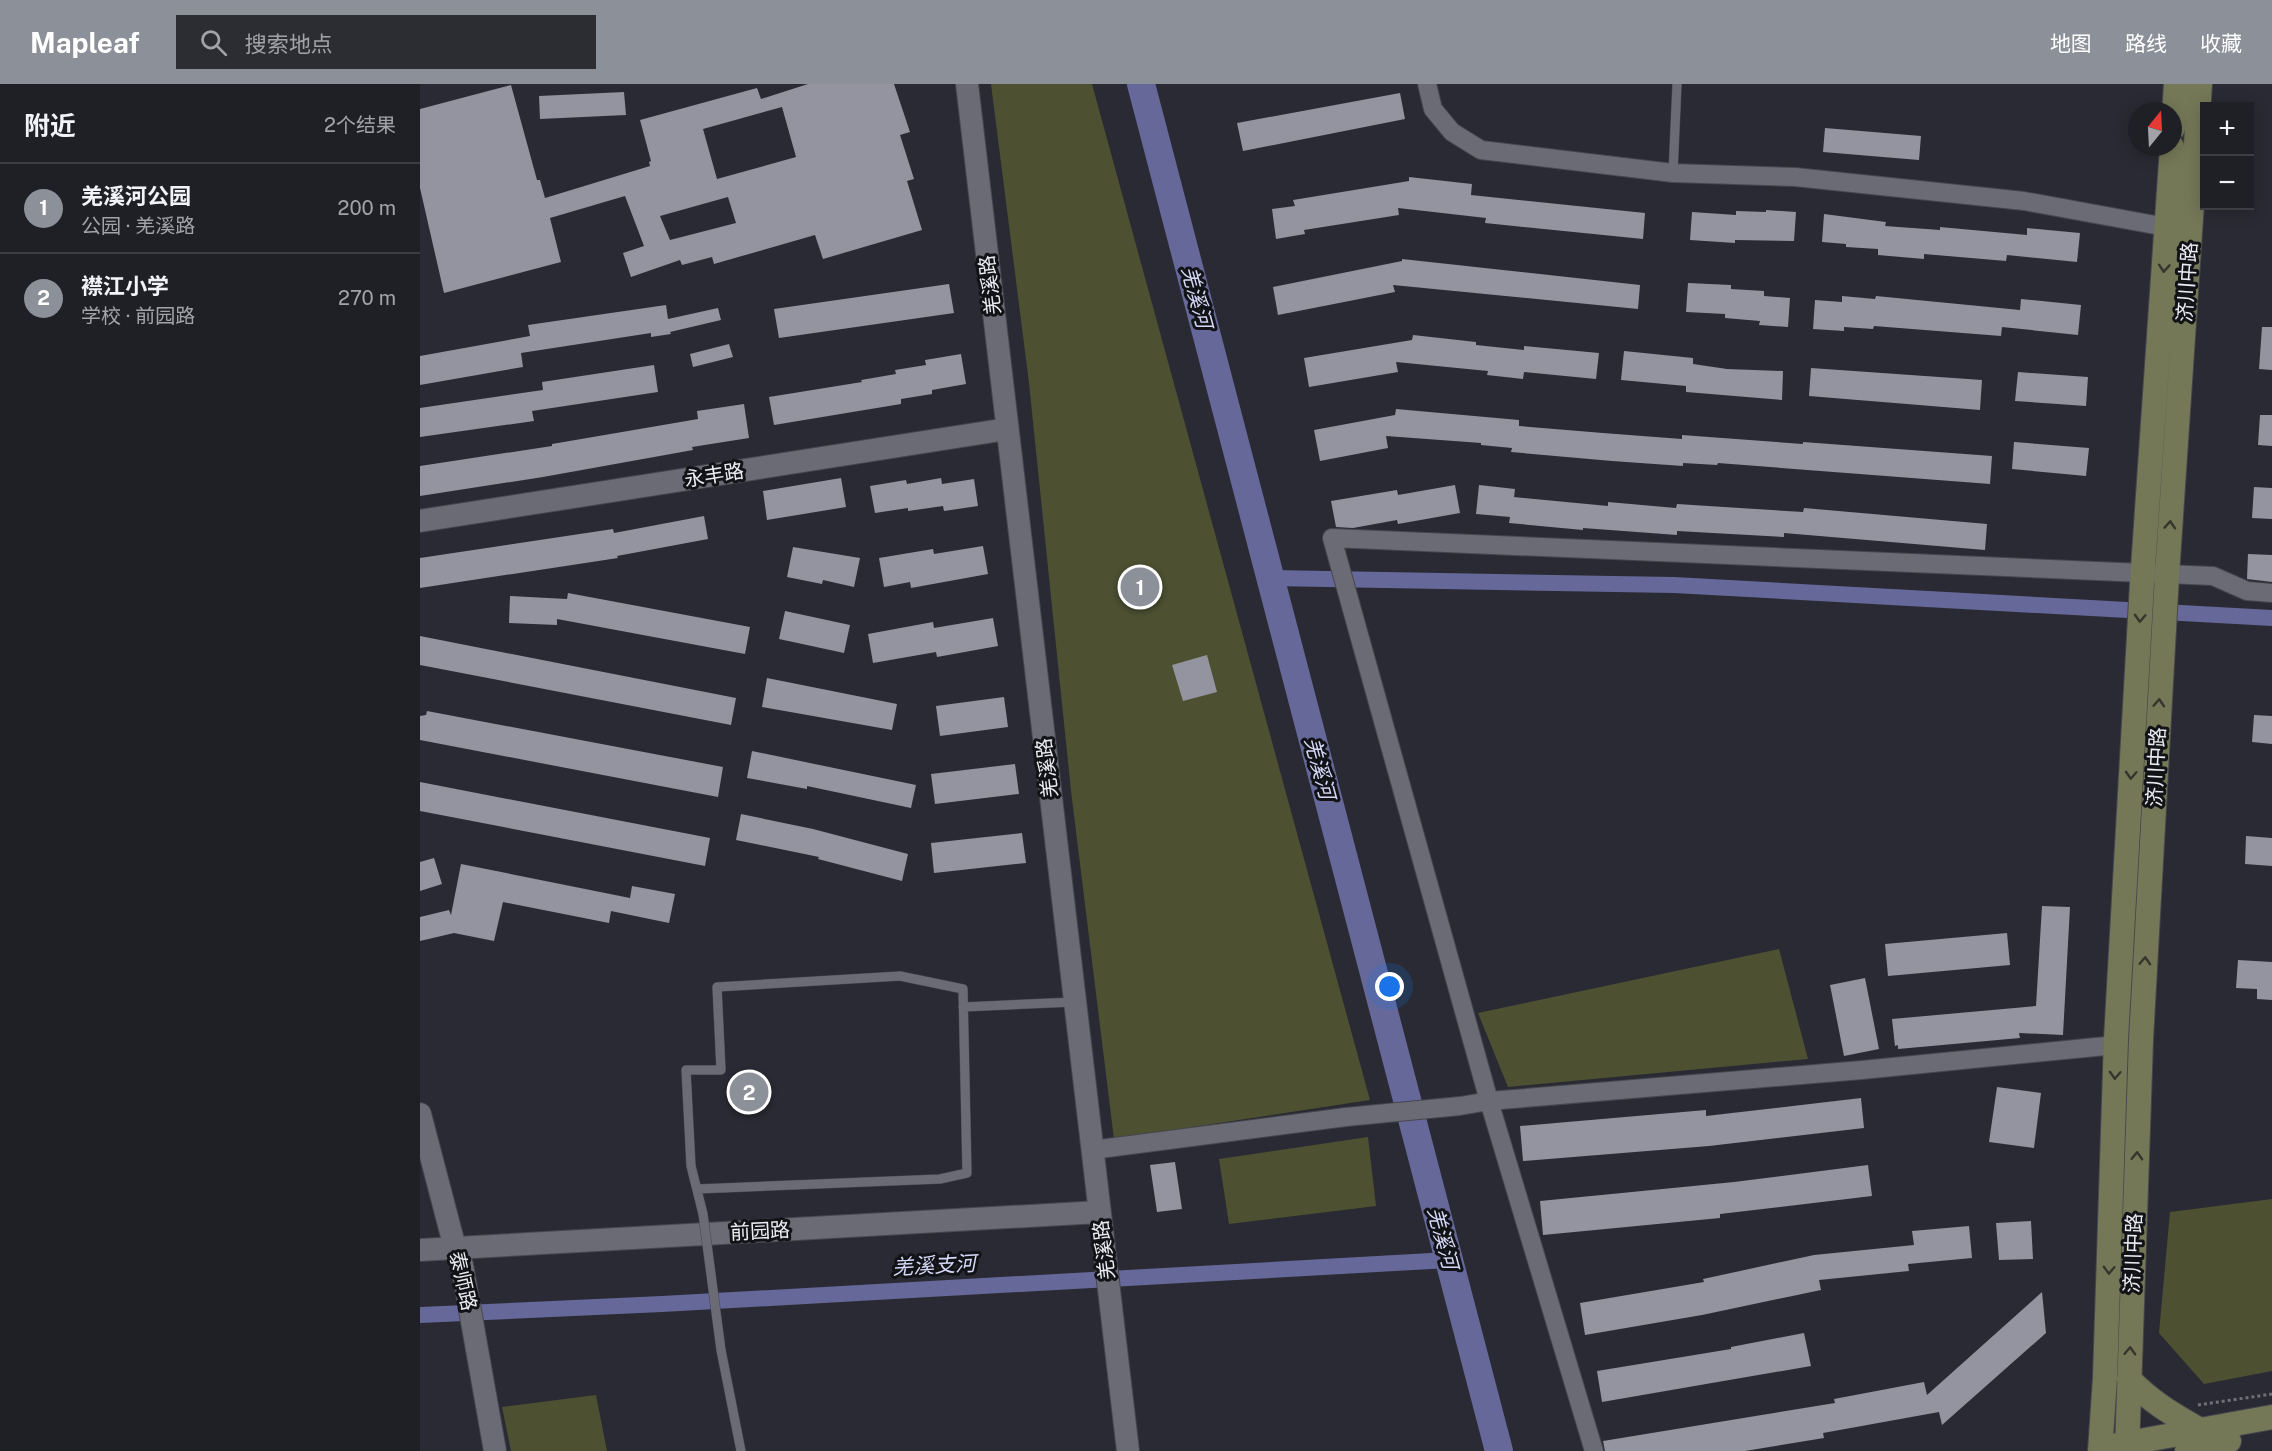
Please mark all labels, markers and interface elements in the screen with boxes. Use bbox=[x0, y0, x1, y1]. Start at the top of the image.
search box bbox=[176, 15, 596, 69]
text: Mapleaf bbox=[30, 26, 140, 59]
icon: search bbox=[197, 26, 230, 59]
text: 搜索地点 bbox=[245, 31, 333, 57]
text: 地图 bbox=[2050, 31, 2092, 56]
text: 路线 bbox=[2125, 31, 2167, 56]
text: 收藏 bbox=[2200, 31, 2242, 56]
north arrow bbox=[2128, 102, 2182, 156]
map controls bbox=[2200, 102, 2254, 210]
button: + bbox=[2200, 102, 2254, 156]
text: 附近 bbox=[24, 110, 76, 141]
text: 2个结果 bbox=[324, 113, 396, 137]
button: − bbox=[2200, 156, 2254, 210]
text: 羌溪河公园 bbox=[81, 183, 191, 209]
text: 1 bbox=[39, 196, 48, 220]
text: 200 m bbox=[338, 196, 396, 220]
text: 公园 · 羌溪路 bbox=[81, 214, 195, 238]
street label: 济川中路 bbox=[2172, 241, 2202, 323]
street label: 羌溪路 bbox=[974, 254, 1006, 316]
water label: 羌溪河 bbox=[1177, 263, 1218, 335]
one-way arrow bbox=[2158, 264, 2171, 273]
text: 襟江小学 bbox=[81, 273, 169, 299]
text: 2 bbox=[37, 286, 50, 310]
text: 270 m bbox=[338, 286, 396, 310]
text: 学校 · 前园路 bbox=[81, 304, 195, 328]
street label: 永丰路 bbox=[682, 458, 746, 492]
one-way arrow bbox=[2163, 521, 2176, 530]
pin: 1 bbox=[1120, 564, 1160, 610]
one-way arrow bbox=[2133, 614, 2146, 623]
one-way arrow bbox=[2153, 699, 2166, 708]
street label: 济川中路 bbox=[2142, 726, 2170, 808]
water label: 羌溪河 bbox=[1300, 734, 1341, 806]
street label: 羌溪路 bbox=[1031, 737, 1063, 799]
one-way arrow bbox=[2125, 771, 2138, 780]
one-way arrow bbox=[2138, 956, 2151, 965]
your location bbox=[1375, 972, 1404, 1001]
pin: 2 bbox=[730, 1070, 768, 1114]
one-way arrow bbox=[2109, 1070, 2121, 1079]
one-way arrow bbox=[2130, 1151, 2143, 1160]
water label: 羌溪河 bbox=[1423, 1204, 1464, 1276]
street label: 济川中路 bbox=[2120, 1213, 2146, 1293]
street label: 前园路 bbox=[729, 1217, 791, 1245]
street label: 羌溪路 bbox=[1088, 1219, 1120, 1281]
street label: 泰师路 bbox=[445, 1249, 481, 1313]
water label: 羌溪支河 bbox=[891, 1250, 981, 1280]
one-way arrow bbox=[2102, 1265, 2115, 1274]
one-way arrow bbox=[2124, 1346, 2136, 1355]

